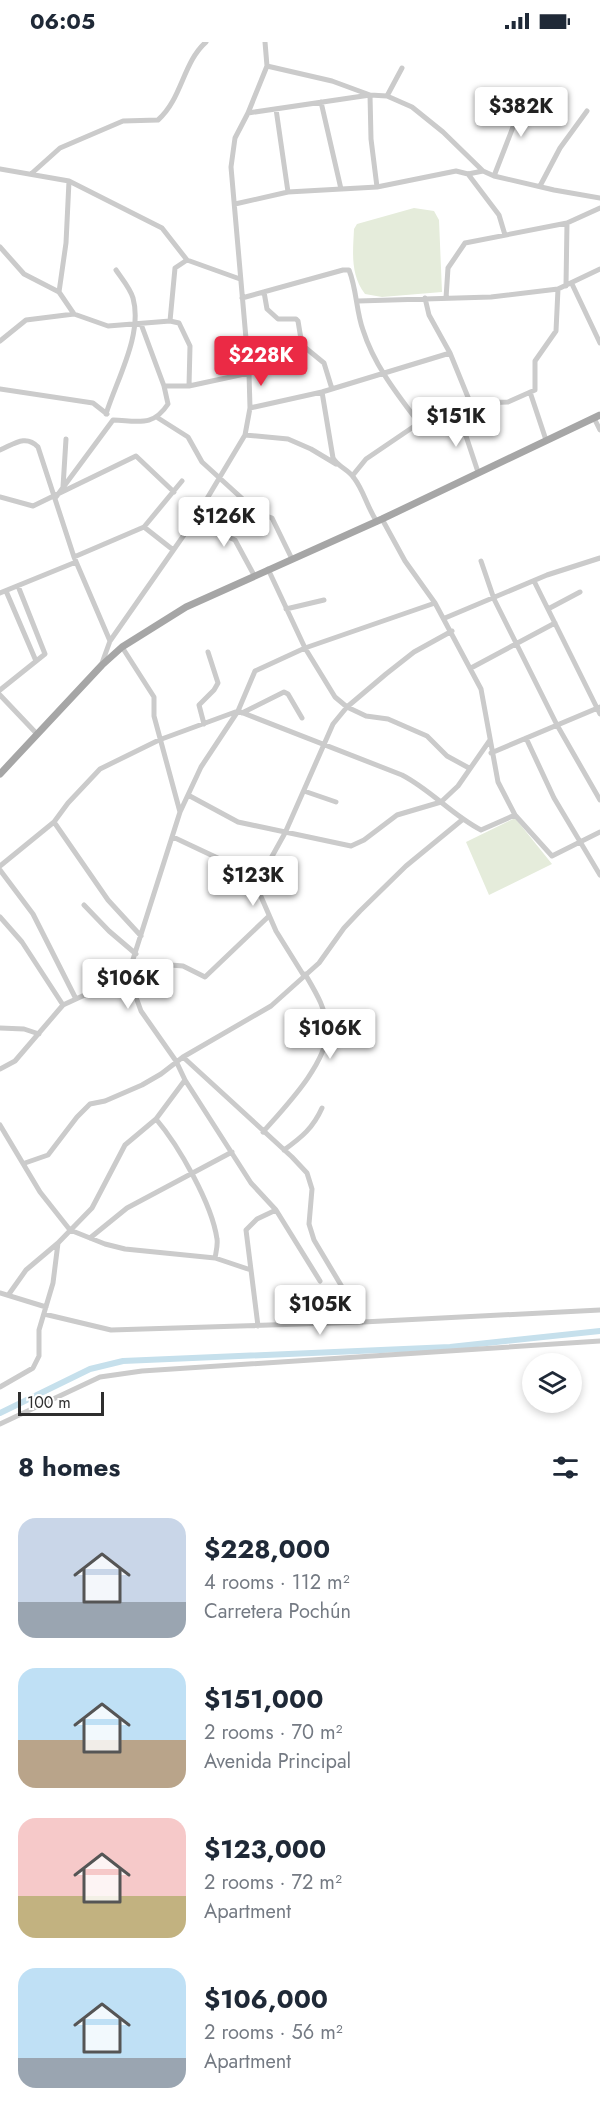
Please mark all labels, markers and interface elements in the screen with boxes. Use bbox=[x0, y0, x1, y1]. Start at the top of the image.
text: 06:05 bbox=[30, 5, 95, 37]
pin: $382K bbox=[479, 87, 563, 138]
text: $382K bbox=[489, 92, 553, 121]
pin: $228K bbox=[219, 336, 303, 387]
text: $228K bbox=[228, 341, 294, 370]
pin: $151K bbox=[414, 397, 498, 448]
text: $151K bbox=[426, 402, 486, 431]
pin: $126K bbox=[182, 497, 266, 548]
text: $126K bbox=[192, 502, 256, 531]
pin: $123K bbox=[211, 856, 295, 907]
text: $123K bbox=[222, 861, 284, 890]
pin: $106K bbox=[86, 959, 170, 1010]
text: $106K bbox=[96, 964, 160, 993]
pin: $106K bbox=[288, 1009, 372, 1060]
text: $106K bbox=[298, 1014, 362, 1043]
pin: $105K bbox=[278, 1285, 362, 1336]
text: $105K bbox=[289, 1290, 351, 1319]
map controls bbox=[522, 1353, 582, 1413]
button: layers bbox=[522, 1353, 582, 1413]
scale bar bbox=[18, 1389, 104, 1416]
text: 100 m bbox=[27, 1391, 71, 1414]
text: 8 homes bbox=[18, 1448, 120, 1486]
icon: filters bbox=[549, 1451, 582, 1484]
text: $228,000 bbox=[204, 1530, 330, 1568]
icon: home bbox=[66, 1542, 138, 1614]
text: 4 rooms · 112 m² bbox=[204, 1568, 350, 1597]
text: Carretera Pochún bbox=[204, 1597, 351, 1626]
text: $151,000 bbox=[204, 1680, 323, 1718]
icon: home bbox=[66, 1692, 138, 1764]
text: 2 rooms · 70 m² bbox=[204, 1718, 342, 1747]
text: Avenida Principal bbox=[204, 1747, 351, 1776]
text: $123,000 bbox=[204, 1830, 326, 1868]
icon: home bbox=[66, 1842, 138, 1914]
text: 2 rooms · 72 m² bbox=[204, 1868, 342, 1897]
text: Apartment bbox=[204, 1897, 291, 1926]
text: $106,000 bbox=[204, 1980, 328, 2018]
icon: home bbox=[66, 1992, 138, 2064]
text: 2 rooms · 56 m² bbox=[204, 2018, 343, 2047]
text: Apartment bbox=[204, 2047, 291, 2076]

